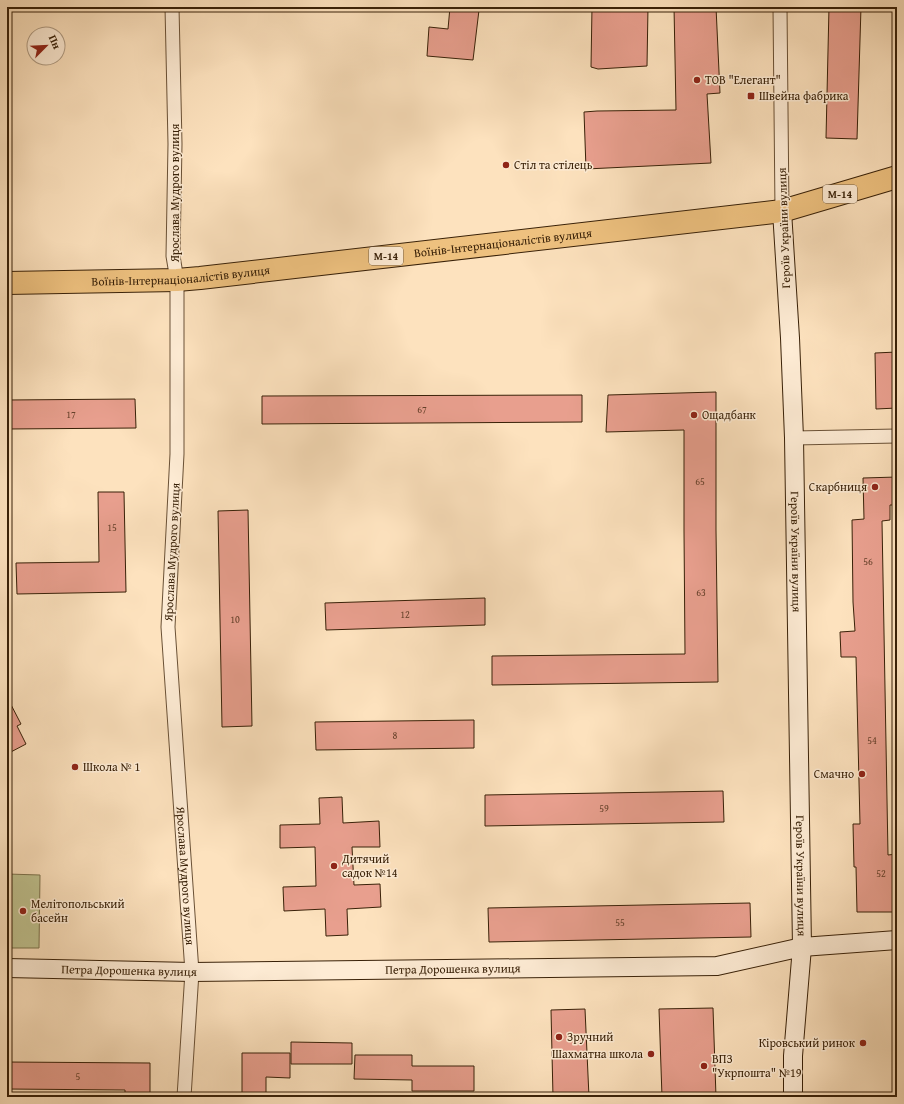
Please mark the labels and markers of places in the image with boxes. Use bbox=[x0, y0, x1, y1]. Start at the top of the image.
place label: ТОВ "Елегант" bbox=[705, 71, 781, 88]
marker: ТОВ "Елегант" bbox=[692, 75, 702, 85]
place label: Швейна фабрика bbox=[759, 87, 849, 104]
marker: Швейна фабрика bbox=[746, 91, 756, 101]
place label: Стіл та стілець bbox=[514, 156, 593, 173]
marker: Стіл та стілець bbox=[501, 160, 511, 170]
place label: Ощадбанк bbox=[702, 406, 757, 423]
marker: Ощадбанк bbox=[689, 410, 699, 420]
place label: Скарбниця bbox=[809, 478, 867, 495]
marker: Скарбниця bbox=[870, 482, 880, 492]
place label: Школа № 1 bbox=[83, 758, 140, 775]
marker: Школа № 1 bbox=[70, 762, 80, 772]
place label: Смачно bbox=[814, 765, 854, 782]
marker: Смачно bbox=[857, 769, 867, 779]
place label: Дитячий садок №14 bbox=[341, 850, 398, 881]
marker: Дитячий садок №14 bbox=[329, 861, 339, 871]
place label: Мелітопольський басейн bbox=[31, 895, 125, 926]
marker: Мелітопольський басейн bbox=[18, 906, 28, 916]
place label: Зручний bbox=[567, 1028, 613, 1045]
marker: Зручний bbox=[554, 1032, 564, 1042]
place label: Кіровський ринок bbox=[759, 1034, 856, 1051]
marker: Кіровський ринок bbox=[858, 1038, 868, 1048]
place label: Шахматна школа bbox=[552, 1045, 643, 1062]
marker: Шахматна школа bbox=[646, 1049, 656, 1059]
place label: ВПЗ "Укрпошта" №19 bbox=[712, 1050, 802, 1081]
marker: ВПЗ "Укрпошта" №19 bbox=[699, 1061, 709, 1071]

